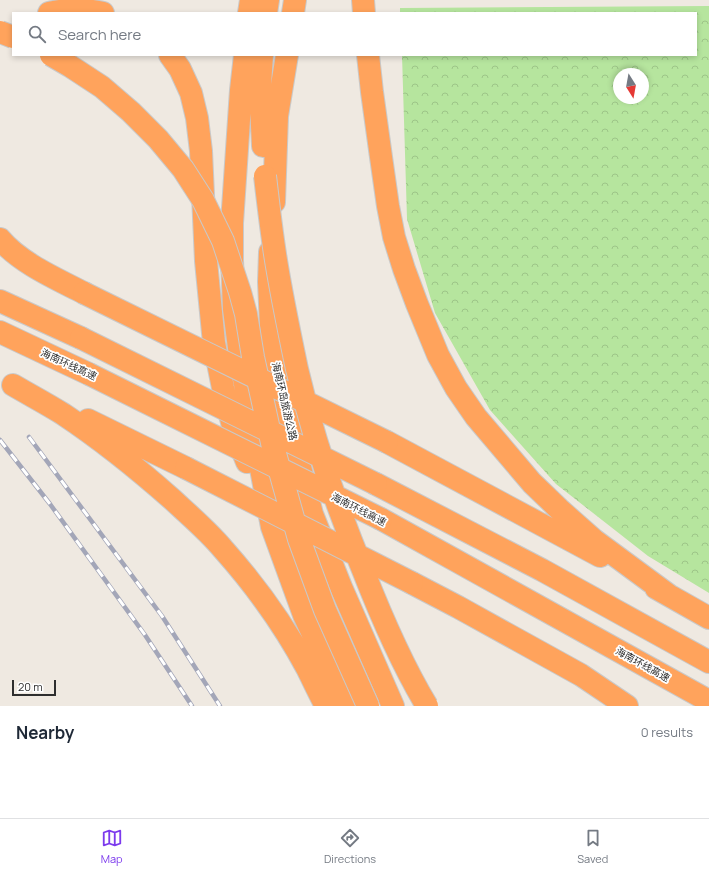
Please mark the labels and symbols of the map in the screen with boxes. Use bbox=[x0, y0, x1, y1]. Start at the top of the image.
north arrow bbox=[613, 68, 649, 104]
street label: 海南环线高速 bbox=[39, 345, 99, 383]
street label: 海南环岛旅游公路 bbox=[269, 360, 301, 442]
street label: 海南环线高速 bbox=[329, 489, 389, 529]
street label: 海南环线高速 bbox=[613, 643, 673, 685]
scale bar bbox=[12, 678, 56, 697]

